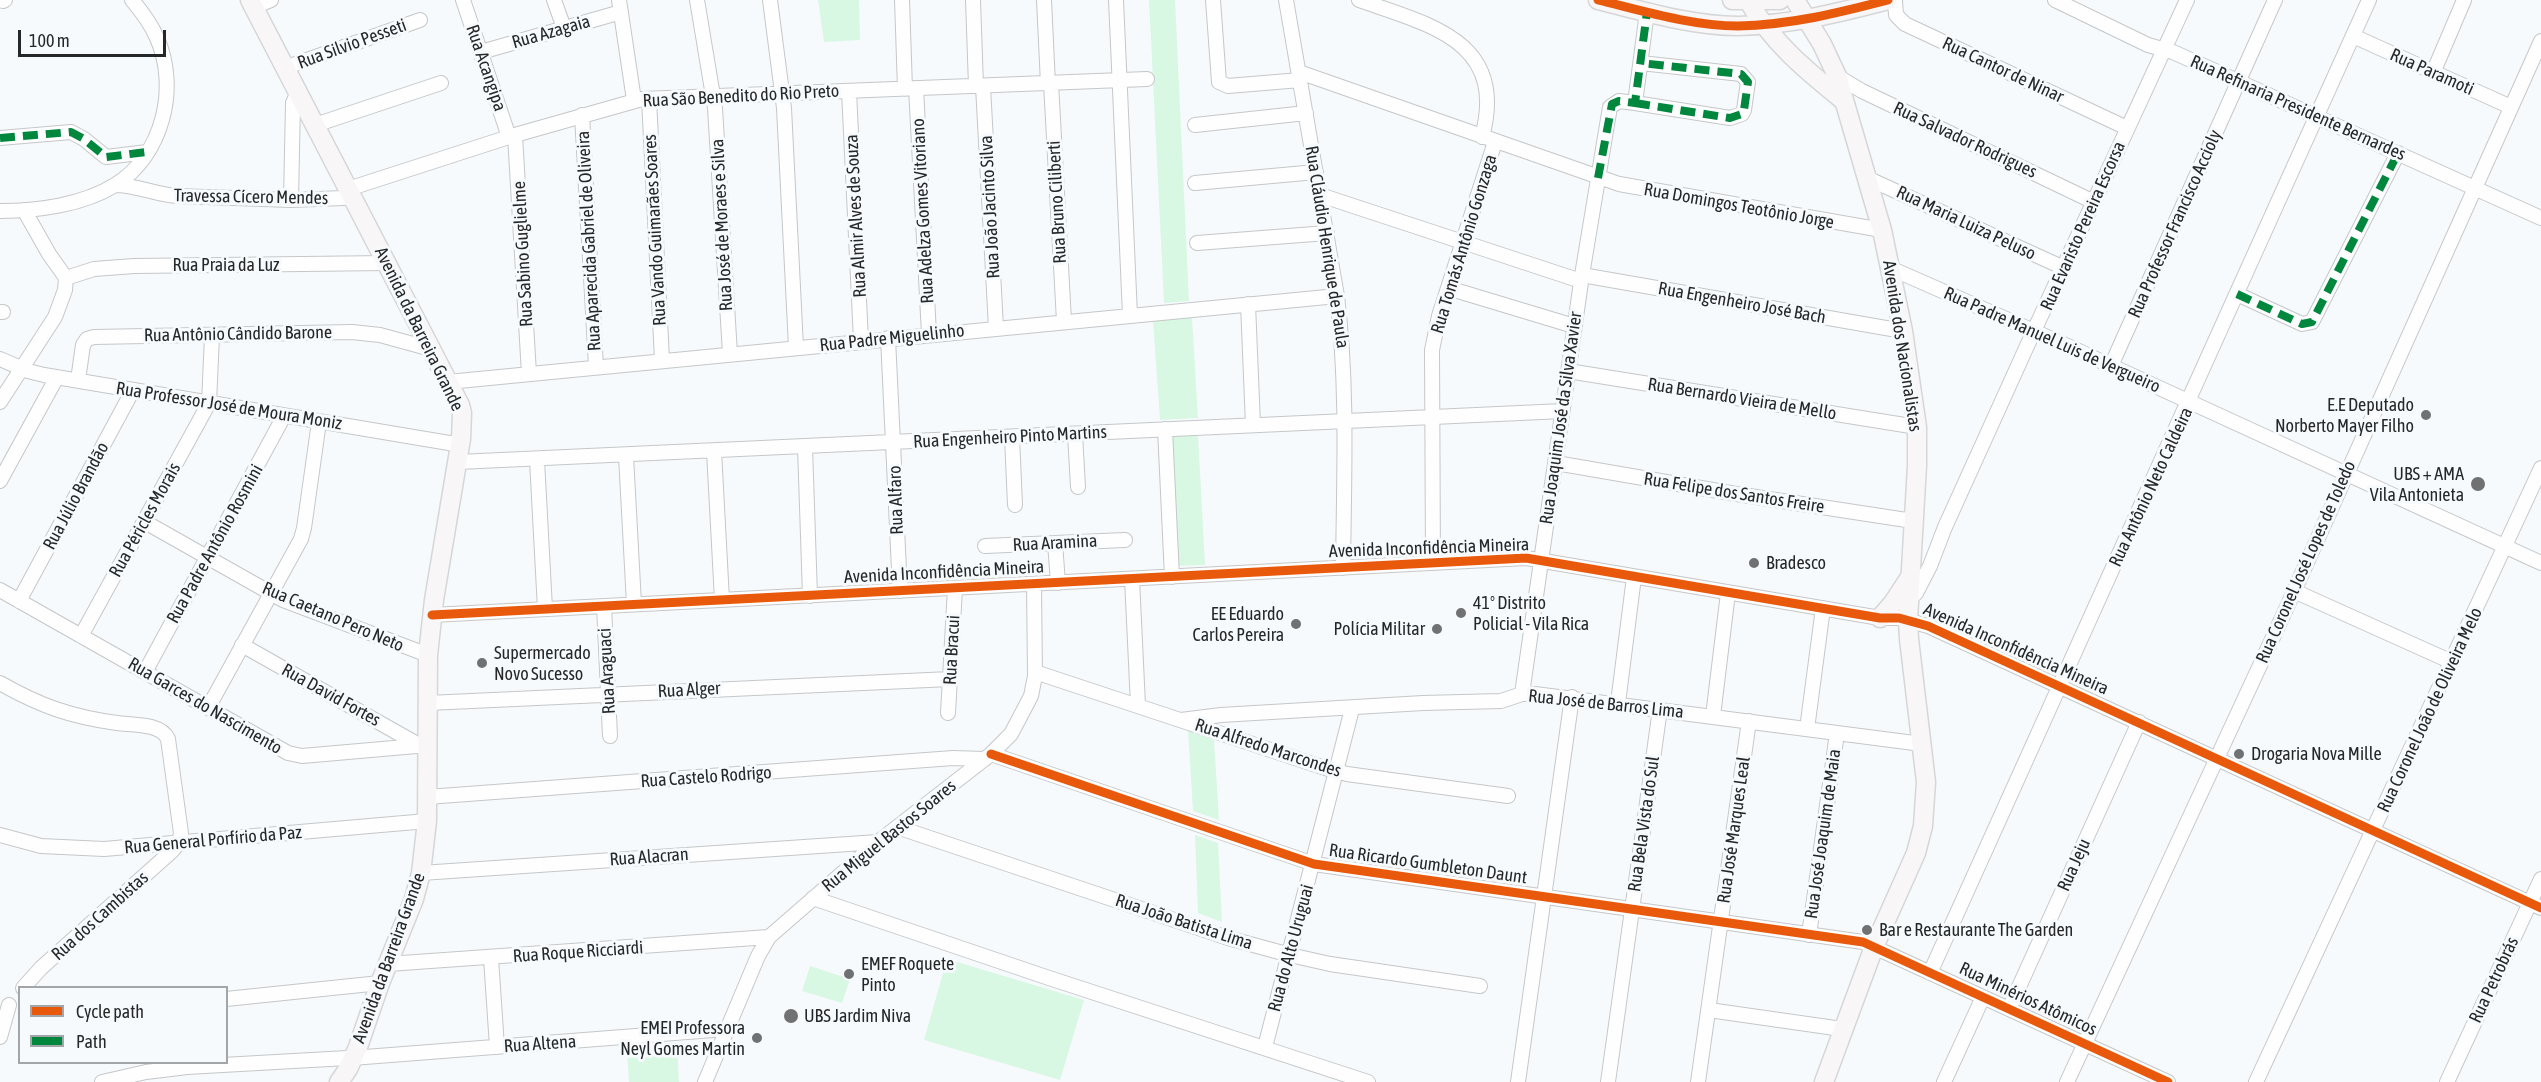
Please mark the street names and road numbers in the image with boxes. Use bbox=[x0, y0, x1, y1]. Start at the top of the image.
street label: Rua Azagaia bbox=[509, 11, 593, 53]
street label: Rua Silvio Pesseti bbox=[295, 14, 409, 74]
street label: Rua Acangipa bbox=[461, 22, 511, 114]
street label: Rua Cantor de Ninar bbox=[1939, 32, 2067, 108]
street label: Rua Paramoti bbox=[2387, 44, 2477, 100]
street label: Rua Refinaria Presidente Bernardes bbox=[2187, 51, 2409, 165]
street label: Rua São Benedito do Rio Preto bbox=[642, 80, 840, 112]
street label: Rua Salvador Rodrigues bbox=[1890, 97, 2040, 183]
street label: Rua Adelza Gomes Vitoriano bbox=[907, 118, 939, 304]
street label: Rua Professor Francisco Accioly bbox=[2124, 127, 2226, 321]
street label: Rua Aparecida Gabriel de Oliveira bbox=[572, 130, 606, 352]
street label: Rua Vando Guimarães Soares bbox=[639, 134, 671, 326]
street label: Rua Almir Alves de Souza bbox=[841, 134, 871, 298]
street label: Rua João Jacinto Silva bbox=[975, 135, 1005, 279]
street label: Rua José de Moraes e Silva bbox=[707, 138, 737, 312]
street label: Rua Evaristo Pereira Escorsa bbox=[2036, 138, 2130, 314]
street label: Rua Bruno Ciliberti bbox=[1043, 140, 1071, 264]
street label: Rua Cláudio Henrique de Paula bbox=[1300, 144, 1354, 350]
street label: Rua Tomás Antônio Gonzaga bbox=[1426, 152, 1502, 336]
street label: Rua Domingos Teotônio Jorge bbox=[1642, 179, 1836, 233]
street label: Rua Sabino Guglielme bbox=[508, 181, 538, 327]
street label: Rua Maria Luiza Peluso bbox=[1893, 181, 2039, 265]
street label: Travessa Cícero Mendes bbox=[174, 185, 328, 209]
street label: Avenida da Barreira Grande bbox=[370, 243, 468, 415]
street label: Rua Praia da Luz bbox=[172, 254, 280, 276]
street label: Avenida dos Nacionalistas bbox=[1878, 259, 1926, 433]
street label: Rua Engenheiro José Bach bbox=[1656, 278, 1828, 328]
street label: Rua Padre Manuel Luis de Vergueiro bbox=[1940, 282, 2164, 398]
street label: Rua Joaquim José da Silva Xavier bbox=[1535, 310, 1587, 526]
street label: Rua Padre Miguelinho bbox=[819, 320, 965, 356]
street label: Rua Antônio Cândido Barone bbox=[144, 322, 332, 346]
street label: Rua Bernardo Vieira de Mello bbox=[1646, 373, 1838, 425]
street label: Rua Professor José de Moura Moniz bbox=[114, 377, 344, 435]
street label: Rua Antônio Neto Caldeira bbox=[2105, 404, 2197, 570]
street label: Rua Engenheiro Pinto Martins bbox=[913, 421, 1107, 453]
street label: Rua Júlio Brandão bbox=[39, 438, 113, 554]
street label: Rua Coronel José Lopes de Toledo bbox=[2252, 457, 2360, 667]
street label: Rua Péricles Morais bbox=[105, 459, 185, 581]
street label: Rua Padre Antônio Rosmini bbox=[162, 461, 268, 627]
street label: Rua Alfaro bbox=[884, 465, 908, 535]
street label: Rua Felipe dos Santos Freire bbox=[1642, 468, 1826, 518]
street label: Rua Aramina bbox=[1012, 530, 1098, 556]
street label: Avenida Inconfidência Mineira bbox=[1328, 534, 1530, 562]
street label: Avenida Inconfidência Mineira bbox=[843, 556, 1045, 588]
street label: Rua Caetano Pero Neto bbox=[259, 577, 407, 657]
street label: Avenida Inconfidência Mineira bbox=[1920, 598, 2112, 700]
street label: Rua Coronel João de Oliveira Melo bbox=[2373, 604, 2487, 816]
street label: Rua Bracui bbox=[939, 615, 965, 685]
street label: Rua Araguaci bbox=[594, 627, 620, 715]
street label: Rua Garces do Nascimento bbox=[124, 653, 286, 759]
street label: Rua David Fortes bbox=[278, 659, 384, 731]
street label: Rua Alger bbox=[657, 678, 721, 702]
street label: Rua José de Barros Lima bbox=[1527, 685, 1685, 723]
street label: Rua Alfredo Marcondes bbox=[1192, 714, 1344, 782]
street label: Rua José Joaquim de Maia bbox=[1800, 748, 1846, 920]
street label: Rua Bela Vista do Sul bbox=[1624, 755, 1664, 893]
street label: Rua José Marques Leal bbox=[1713, 755, 1755, 905]
street label: Rua Castelo Rodrigo bbox=[640, 762, 772, 792]
street label: Rua Miguel Bastos Soares bbox=[818, 775, 960, 897]
street label: Rua General Porfírio da Paz bbox=[123, 821, 303, 859]
street label: Rua Jeju bbox=[2053, 835, 2095, 895]
street label: Rua Ricardo Gumbleton Daunt bbox=[1328, 839, 1528, 889]
street label: Rua Alacran bbox=[609, 843, 689, 871]
street label: Rua dos Cambistas bbox=[47, 867, 153, 965]
street label: Avenida da Barreira Grande bbox=[348, 870, 430, 1046]
street label: Rua do Alto Uruguai bbox=[1264, 882, 1318, 1014]
street label: Rua João Batista Lima bbox=[1113, 890, 1255, 954]
street label: Rua Petrobrás bbox=[2465, 934, 2523, 1026]
street label: Rua Roque Ricciardi bbox=[512, 937, 644, 967]
street label: Rua Minérios Atômicos bbox=[1956, 958, 2100, 1040]
street label: Rua Altena bbox=[503, 1031, 577, 1057]

